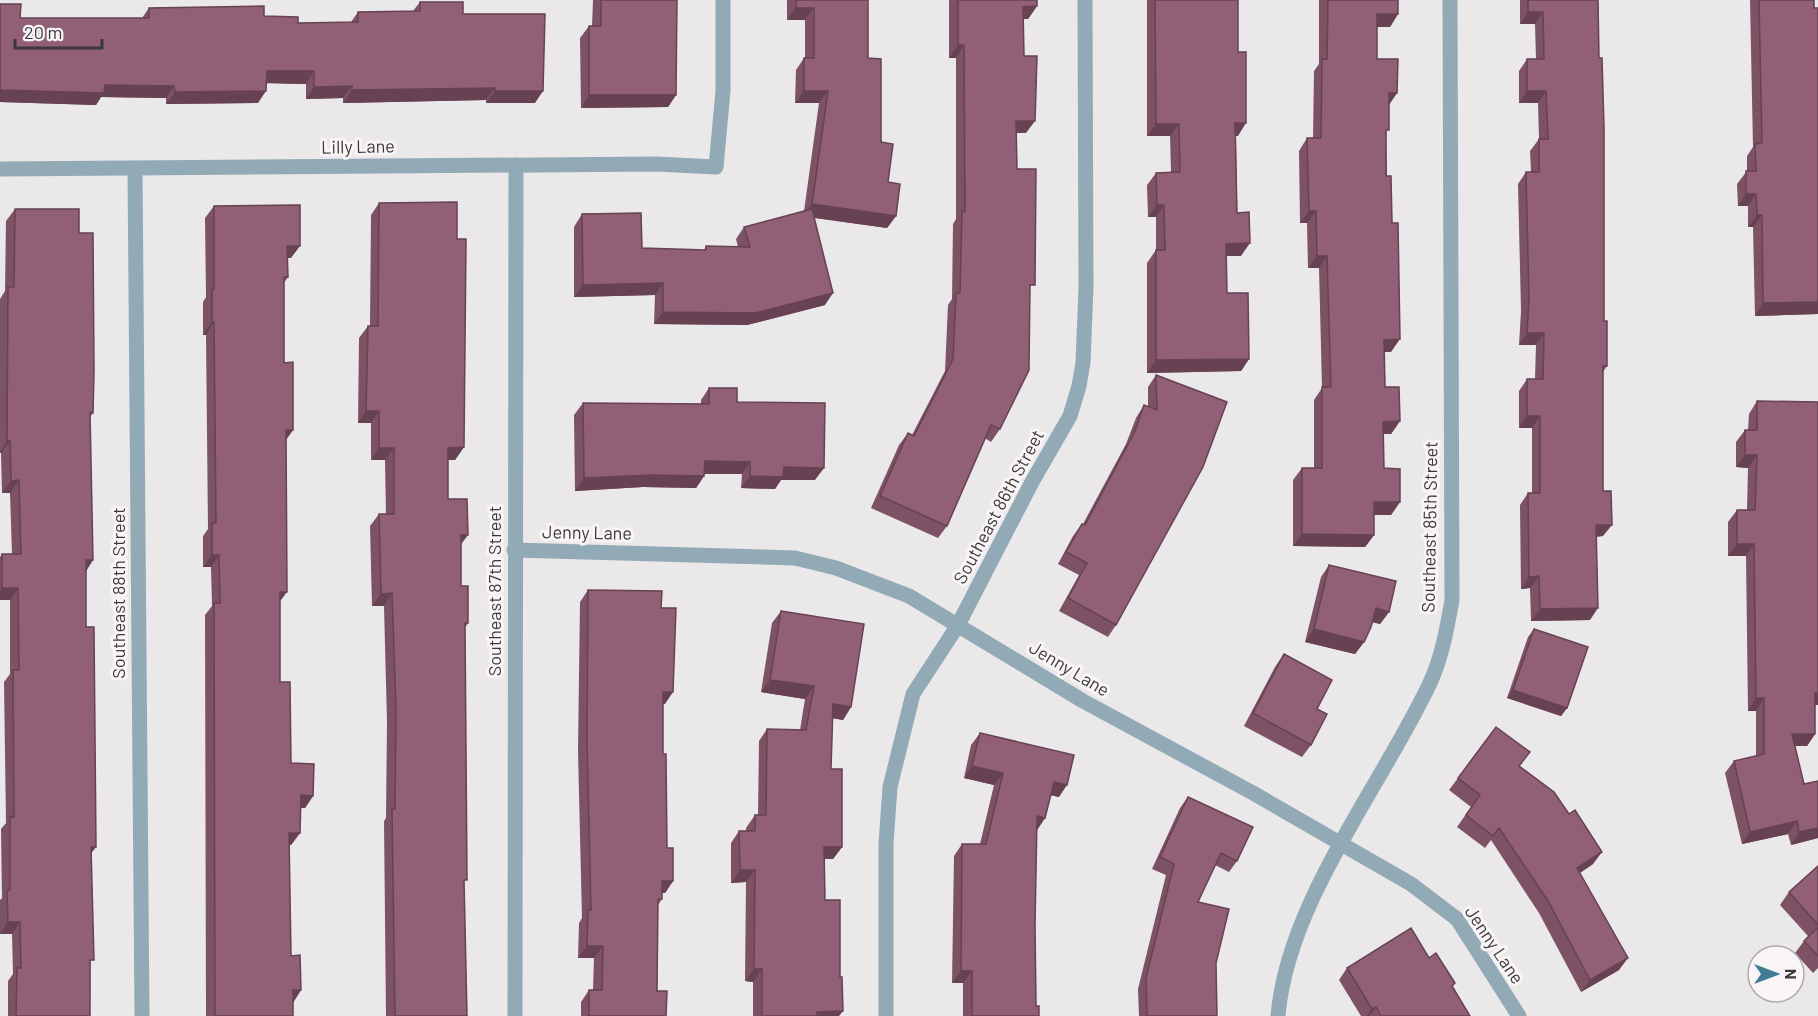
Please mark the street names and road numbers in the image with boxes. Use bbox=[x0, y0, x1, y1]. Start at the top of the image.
street label: Lilly Lane bbox=[321, 134, 395, 158]
street label: Southeast 86th Street bbox=[948, 426, 1048, 587]
street label: Southeast 85th Street bbox=[1417, 441, 1441, 613]
street label: Southeast 87th Street bbox=[483, 506, 505, 676]
street label: Southeast 88th Street bbox=[107, 507, 129, 679]
street label: Jenny Lane bbox=[542, 520, 632, 544]
street label: Jenny Lane bbox=[1025, 636, 1114, 701]
street label: Jenny Lane bbox=[1461, 901, 1529, 988]

